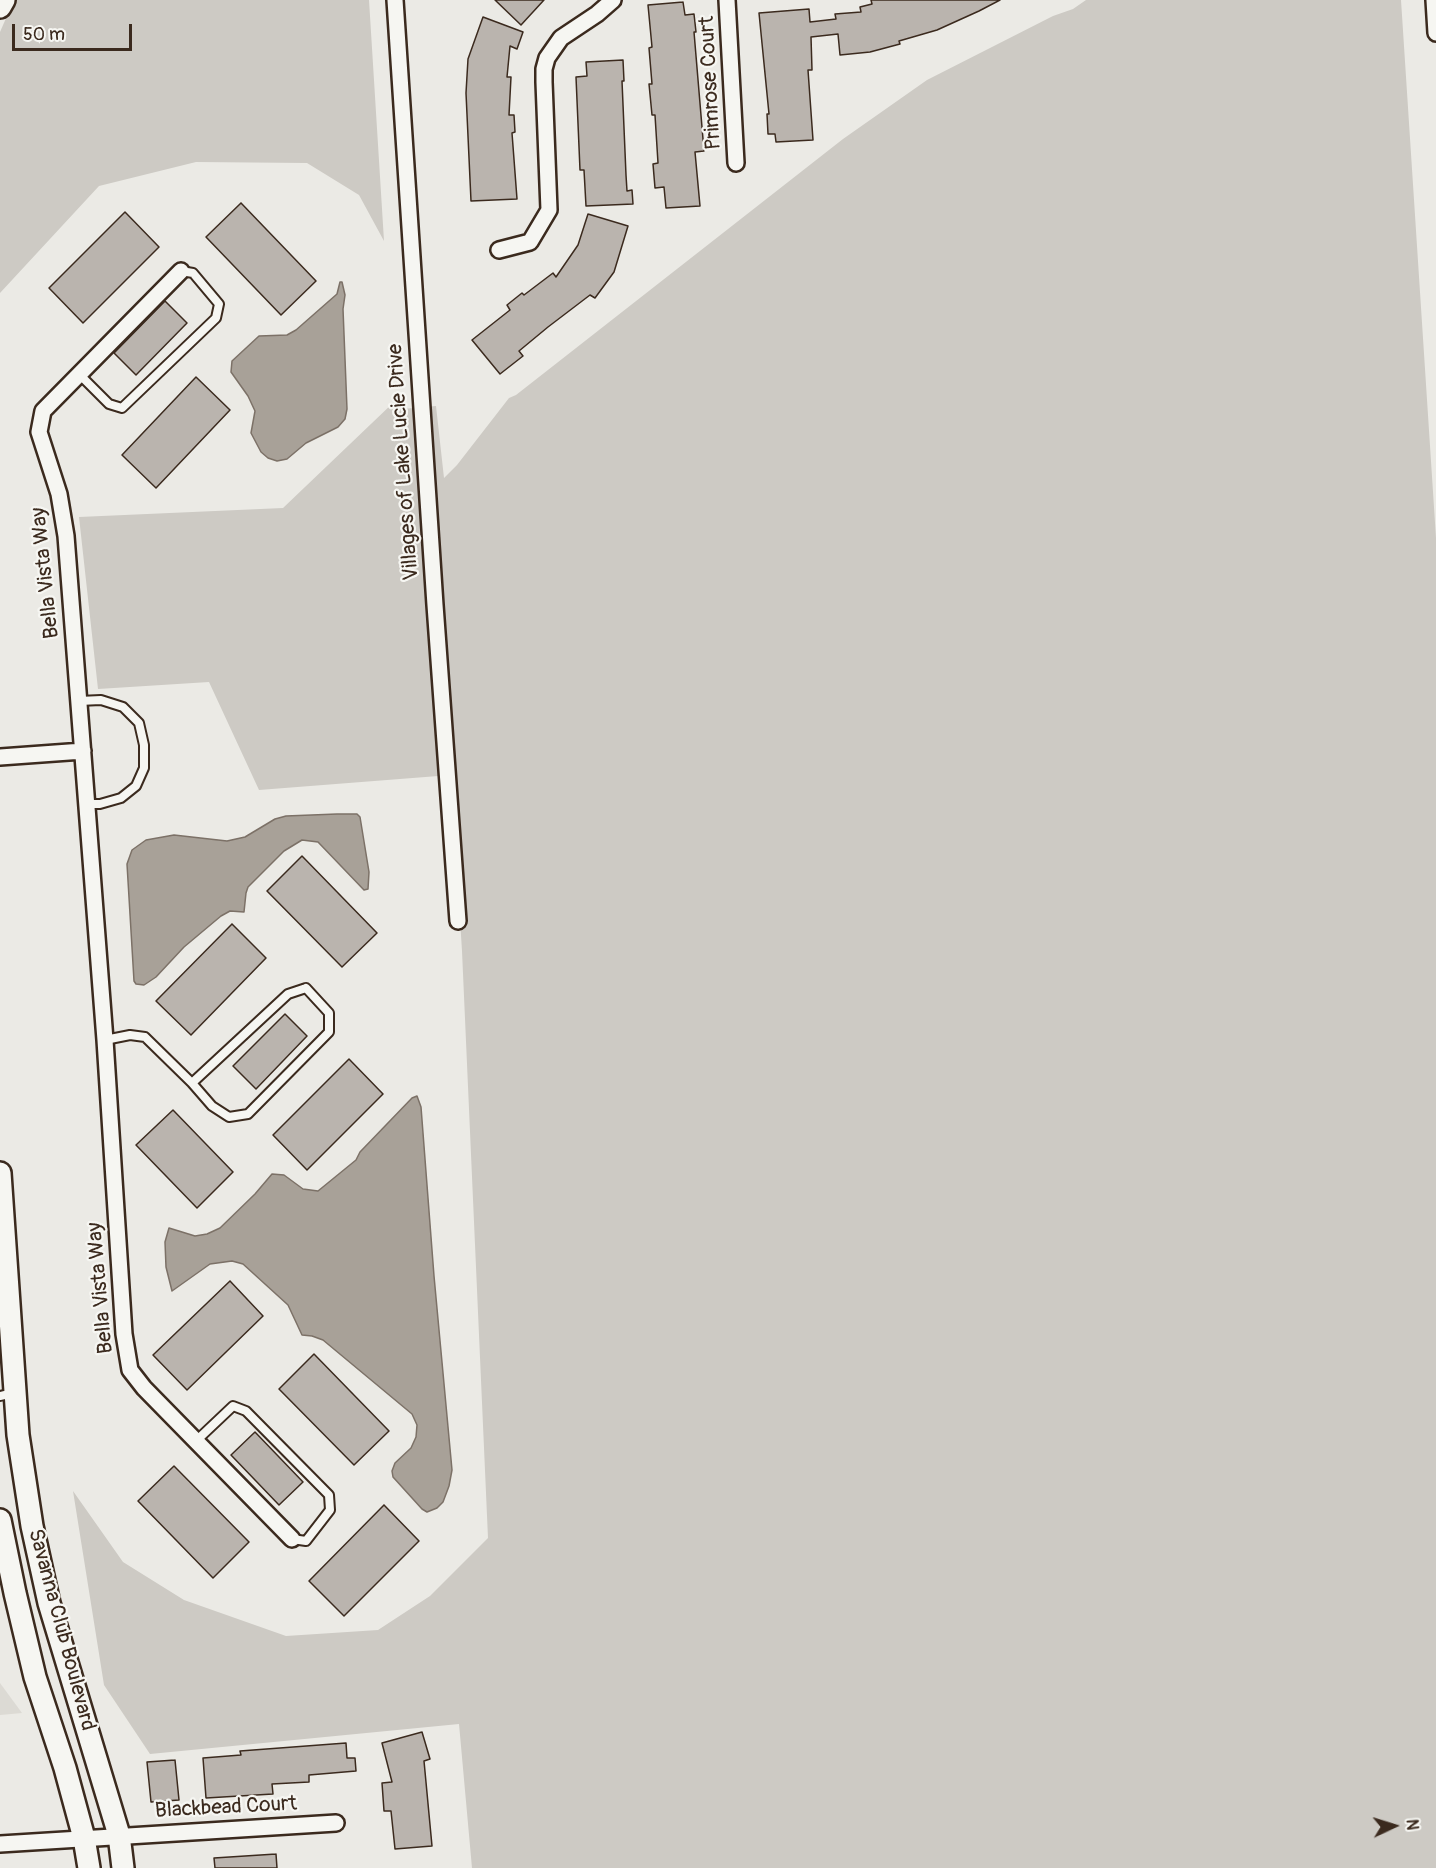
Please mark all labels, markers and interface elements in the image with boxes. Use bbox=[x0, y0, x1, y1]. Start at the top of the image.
scale bar bbox=[15, 12, 135, 50]
street label: Primrose Court bbox=[695, 15, 727, 151]
text: 50 m bbox=[23, 23, 65, 46]
street label: Villages of Lake Lucie Drive bbox=[383, 343, 425, 581]
street label: Bella Vista Way bbox=[27, 506, 65, 640]
street label: Bella Vista Way bbox=[83, 1221, 119, 1355]
street label: Savanna Club Boulevard bbox=[22, 1526, 100, 1734]
street label: Blackbead Court bbox=[154, 1792, 298, 1824]
north arrow bbox=[1364, 1796, 1424, 1856]
text: N bbox=[1402, 1819, 1422, 1831]

